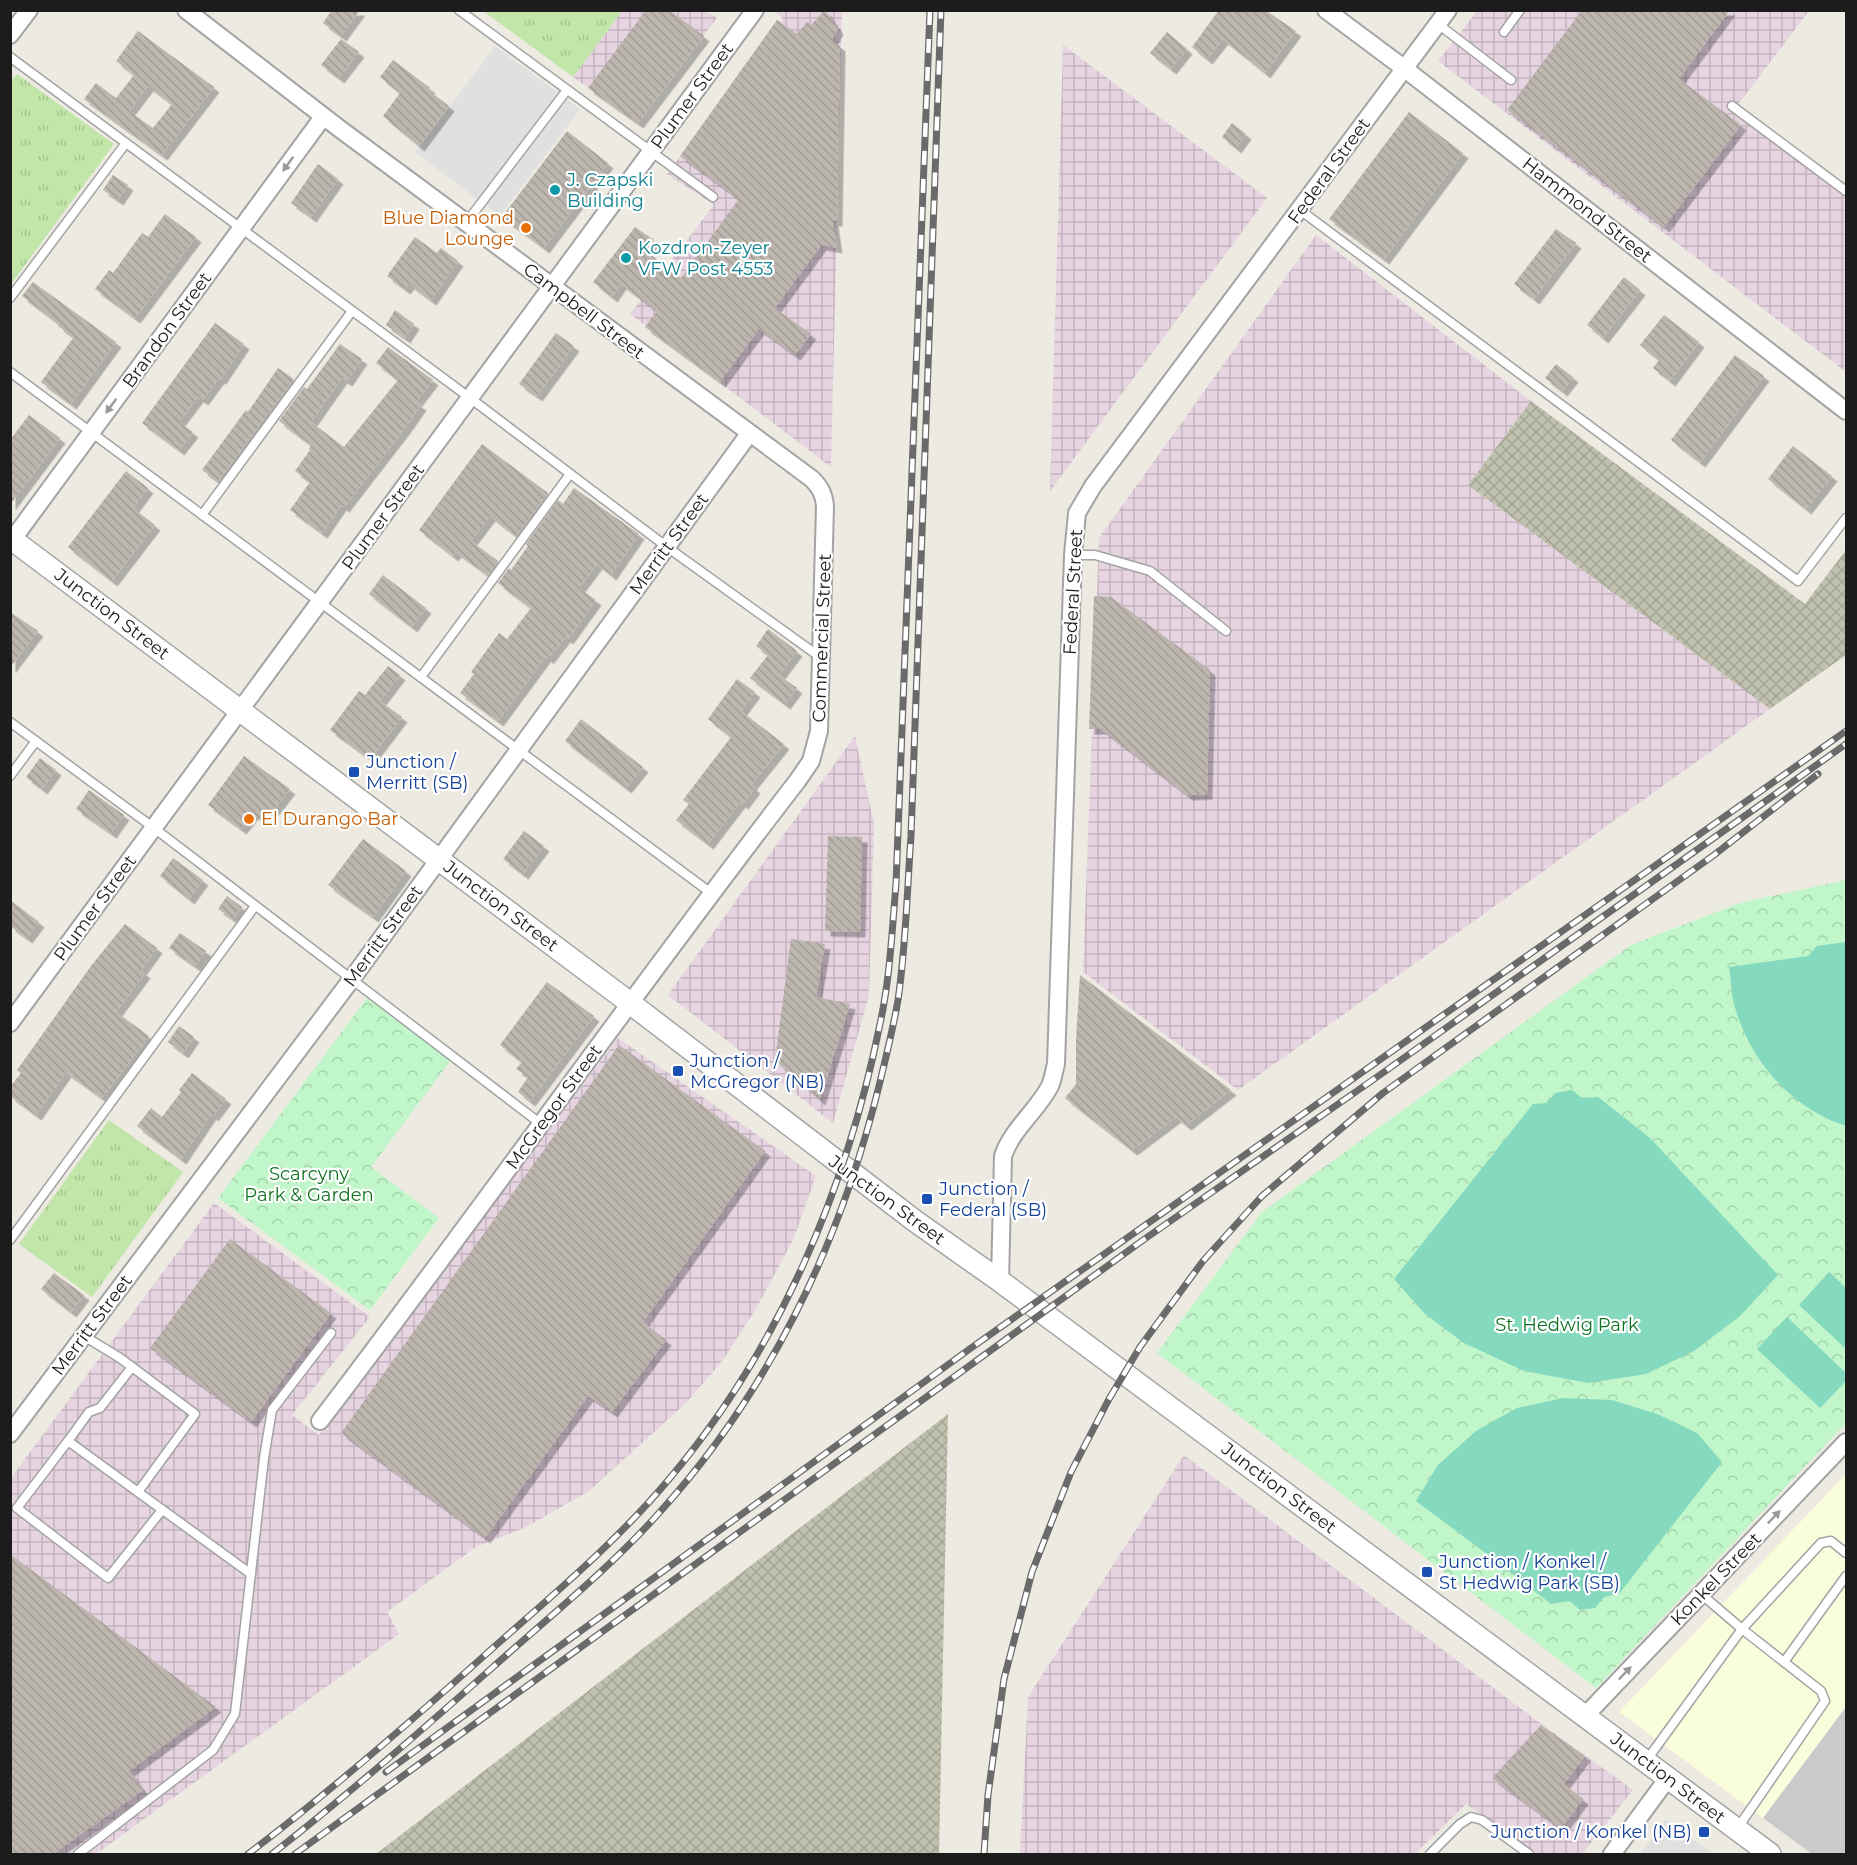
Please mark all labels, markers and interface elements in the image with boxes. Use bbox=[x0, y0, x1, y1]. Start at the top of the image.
street label: Plumer Street bbox=[646, 38, 738, 154]
street label: Federal Street bbox=[1283, 114, 1375, 228]
street label: Hammond Street bbox=[1518, 153, 1656, 267]
one-way arrow bbox=[283, 156, 295, 171]
place label: J. Czapski Building bbox=[566, 169, 653, 212]
marker: J. Czapski Building bbox=[548, 183, 562, 197]
place label: Blue Diamond Lounge bbox=[383, 207, 514, 250]
marker: Blue Diamond Lounge bbox=[519, 221, 533, 235]
place label: Kozdron-Zeyer VFW Post 4553 bbox=[638, 237, 773, 280]
marker: Kozdron-Zeyer VFW Post 4553 bbox=[619, 251, 633, 265]
street label: Campbell Street bbox=[519, 258, 649, 364]
street label: Brandon Street bbox=[118, 268, 216, 392]
one-way arrow bbox=[105, 398, 117, 414]
street label: Plumer Street bbox=[337, 459, 429, 575]
street label: Merritt Street bbox=[625, 489, 713, 599]
street label: Federal Street bbox=[1059, 528, 1087, 656]
street label: Commercial Street bbox=[808, 553, 836, 723]
street label: Junction Street bbox=[49, 563, 174, 664]
place label: Junction / Merritt (SB) bbox=[365, 751, 468, 794]
marker: Junction / Merritt (SB) bbox=[347, 765, 361, 779]
place label: El Durango Bar bbox=[261, 808, 399, 830]
marker: El Durango Bar bbox=[242, 812, 256, 826]
street label: Plumer Street bbox=[49, 850, 141, 966]
street label: Junction Street bbox=[438, 855, 563, 956]
street label: Merritt Street bbox=[339, 881, 427, 991]
street label: McGregor Street bbox=[501, 1040, 607, 1174]
place label: Junction / McGregor (NB) bbox=[689, 1050, 825, 1093]
marker: Junction / McGregor (NB) bbox=[671, 1064, 685, 1078]
street label: Junction Street bbox=[824, 1150, 949, 1250]
park label: Scarcyny Park & Garden bbox=[244, 1163, 374, 1206]
place label: Junction / Federal (SB) bbox=[938, 1178, 1047, 1221]
marker: Junction / Federal (SB) bbox=[920, 1192, 934, 1206]
street label: Merritt Street bbox=[47, 1270, 137, 1380]
park label: St. Hedwig Park bbox=[1495, 1314, 1639, 1336]
street label: Junction Street bbox=[1216, 1437, 1341, 1538]
one-way arrow bbox=[1767, 1511, 1781, 1525]
street label: Konkel Street bbox=[1666, 1528, 1766, 1630]
place label: Junction / Konkel / St Hedwig Park (SB) bbox=[1438, 1551, 1620, 1594]
marker: Junction / Konkel / St Hedwig Park (SB) bbox=[1420, 1565, 1434, 1579]
one-way arrow bbox=[1618, 1667, 1632, 1681]
street label: Junction Street bbox=[1605, 1727, 1730, 1828]
place label: Junction / Konkel (NB) bbox=[1490, 1821, 1692, 1843]
marker: Junction / Konkel (NB) bbox=[1697, 1825, 1711, 1839]

